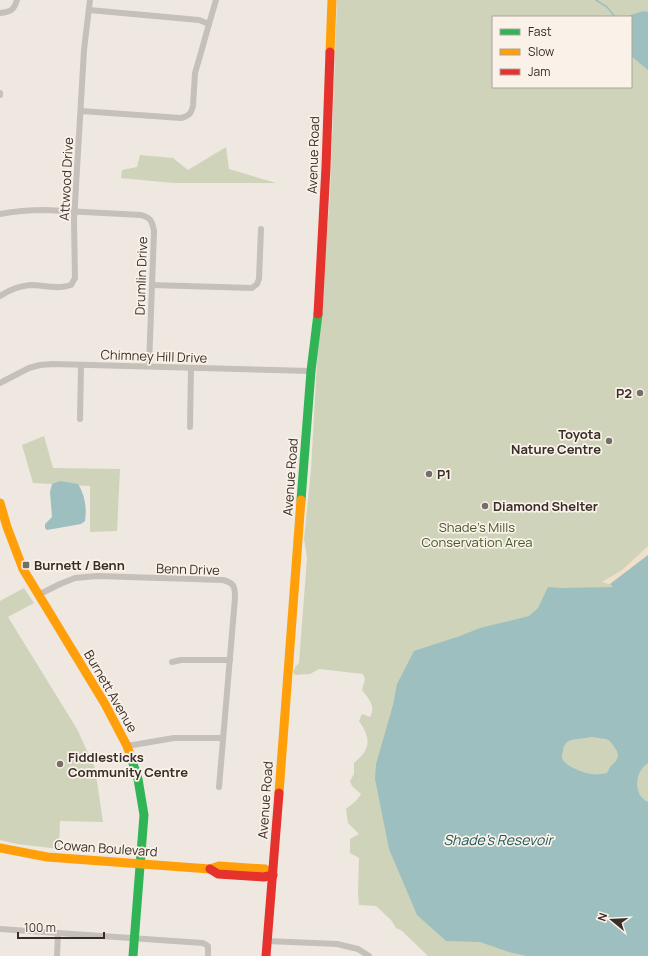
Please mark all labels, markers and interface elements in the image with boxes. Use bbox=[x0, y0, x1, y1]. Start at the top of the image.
legend bbox=[492, 16, 632, 88]
text: Fast bbox=[528, 23, 552, 40]
text: Slow bbox=[528, 43, 554, 60]
text: Jam bbox=[528, 63, 550, 80]
street label: Avenue Road bbox=[303, 116, 323, 194]
street label: Attwood Drive bbox=[55, 136, 77, 221]
street label: Drumlin Drive bbox=[131, 236, 151, 316]
street label: Chimney Hill Drive bbox=[100, 345, 208, 367]
place label: P2 bbox=[616, 384, 632, 402]
marker: P2 bbox=[635, 388, 645, 398]
place label: Toyota Nature Centre bbox=[511, 425, 601, 458]
marker: Toyota Nature Centre bbox=[604, 436, 614, 446]
street label: Avenue Road bbox=[278, 438, 302, 516]
place label: P1 bbox=[437, 465, 451, 483]
marker: P1 bbox=[424, 469, 434, 479]
place label: Diamond Shelter bbox=[493, 497, 598, 515]
marker: Diamond Shelter bbox=[480, 501, 490, 511]
park label: Shade’s Mills Conservation Area bbox=[422, 518, 533, 551]
place label: Burnett / Benn bbox=[34, 556, 125, 574]
street label: Benn Drive bbox=[156, 559, 221, 579]
marker: Burnett / Benn bbox=[21, 560, 31, 570]
street label: Burnett Avenue bbox=[80, 646, 142, 736]
place label: Fiddlesticks Community Centre bbox=[68, 748, 188, 781]
marker: Fiddlesticks Community Centre bbox=[55, 759, 65, 769]
street label: Avenue Road bbox=[253, 761, 277, 839]
water label: Shade’s Resevoir bbox=[443, 830, 554, 849]
street label: Cowan Boulevard bbox=[54, 835, 158, 861]
north arrow bbox=[592, 900, 632, 940]
text: N bbox=[594, 911, 610, 923]
scale bar bbox=[18, 914, 104, 940]
text: 100 m bbox=[24, 919, 56, 936]

